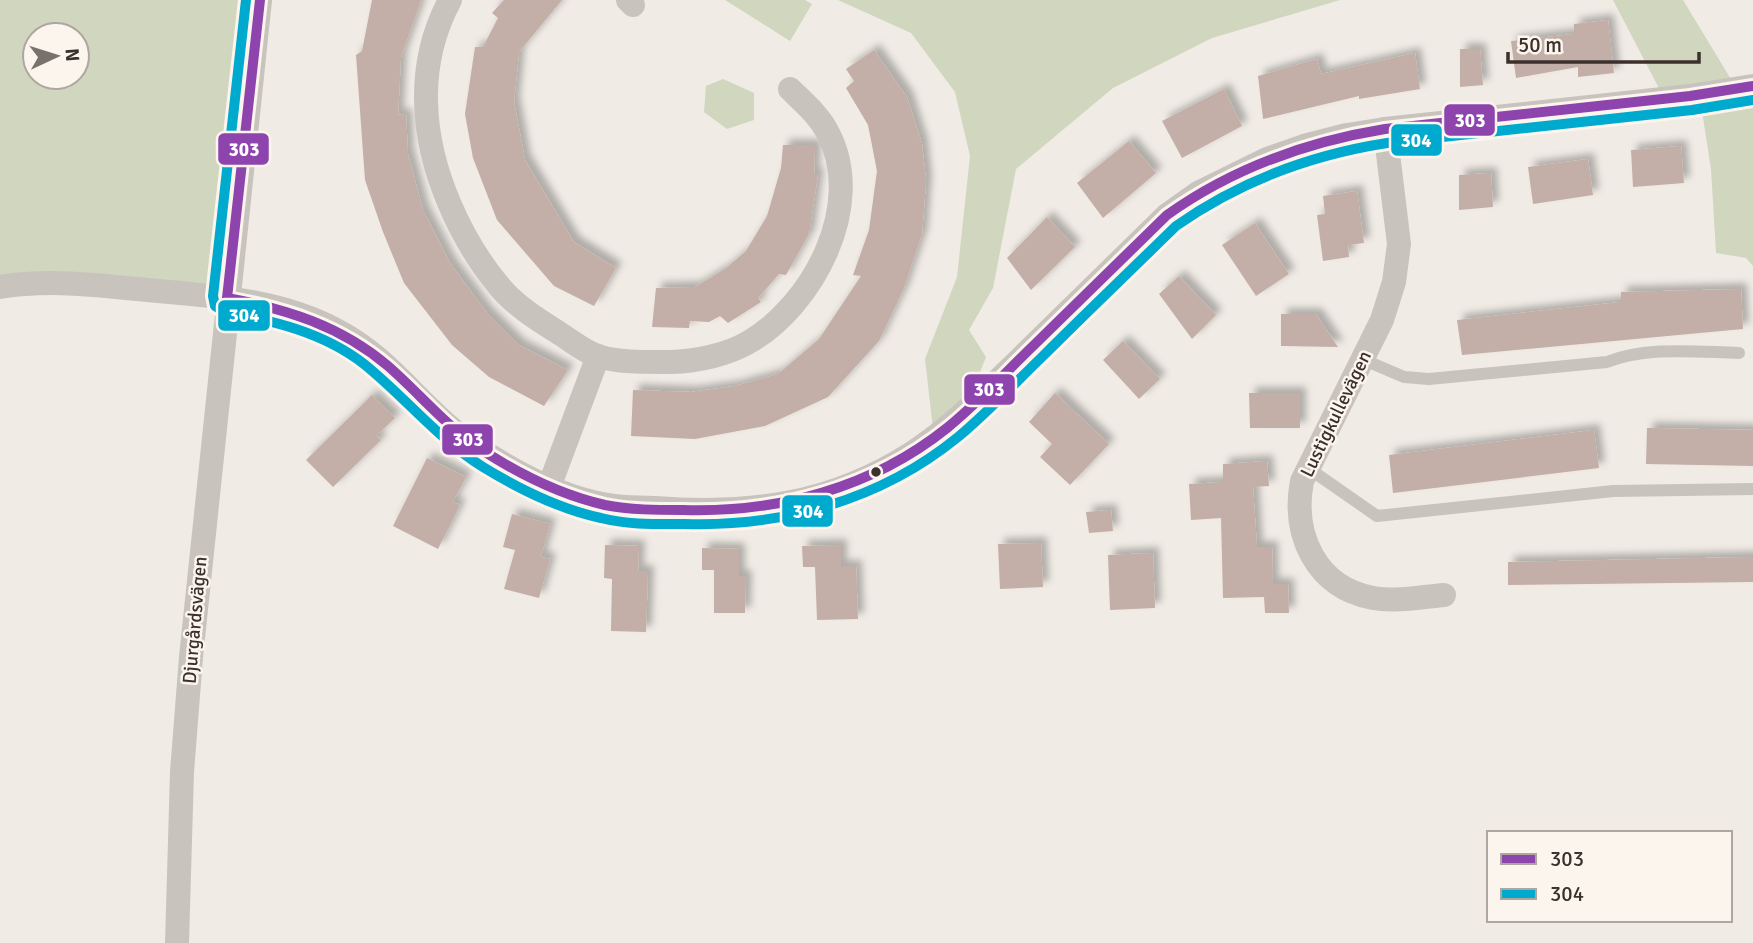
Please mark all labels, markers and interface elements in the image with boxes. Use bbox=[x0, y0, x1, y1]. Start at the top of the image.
north arrow bbox=[21, 21, 91, 91]
scale bar bbox=[1508, 21, 1699, 65]
text: 50 m bbox=[1518, 32, 1562, 58]
text: N bbox=[60, 47, 84, 62]
line badge: 303 bbox=[1443, 103, 1496, 137]
text: 303 bbox=[1455, 109, 1485, 133]
line badge: 304 bbox=[1390, 123, 1443, 157]
text: 304 bbox=[1401, 129, 1431, 153]
line badge: 303 bbox=[217, 132, 270, 166]
text: 303 bbox=[229, 138, 259, 162]
line badge: 304 bbox=[217, 299, 271, 332]
text: 304 bbox=[229, 304, 259, 328]
street label: Lustigkullevägen bbox=[1295, 347, 1377, 481]
line badge: 303 bbox=[963, 373, 1016, 406]
text: 303 bbox=[974, 378, 1004, 402]
line badge: 303 bbox=[441, 423, 494, 456]
text: 303 bbox=[453, 428, 483, 452]
unlabelled marker bbox=[869, 465, 883, 479]
line badge: 304 bbox=[781, 494, 834, 528]
text: 304 bbox=[793, 500, 823, 524]
street label: Djurgårdsvägen bbox=[177, 555, 213, 685]
legend bbox=[1487, 831, 1732, 922]
text: 303 bbox=[1550, 846, 1584, 872]
text: 304 bbox=[1550, 881, 1584, 907]

